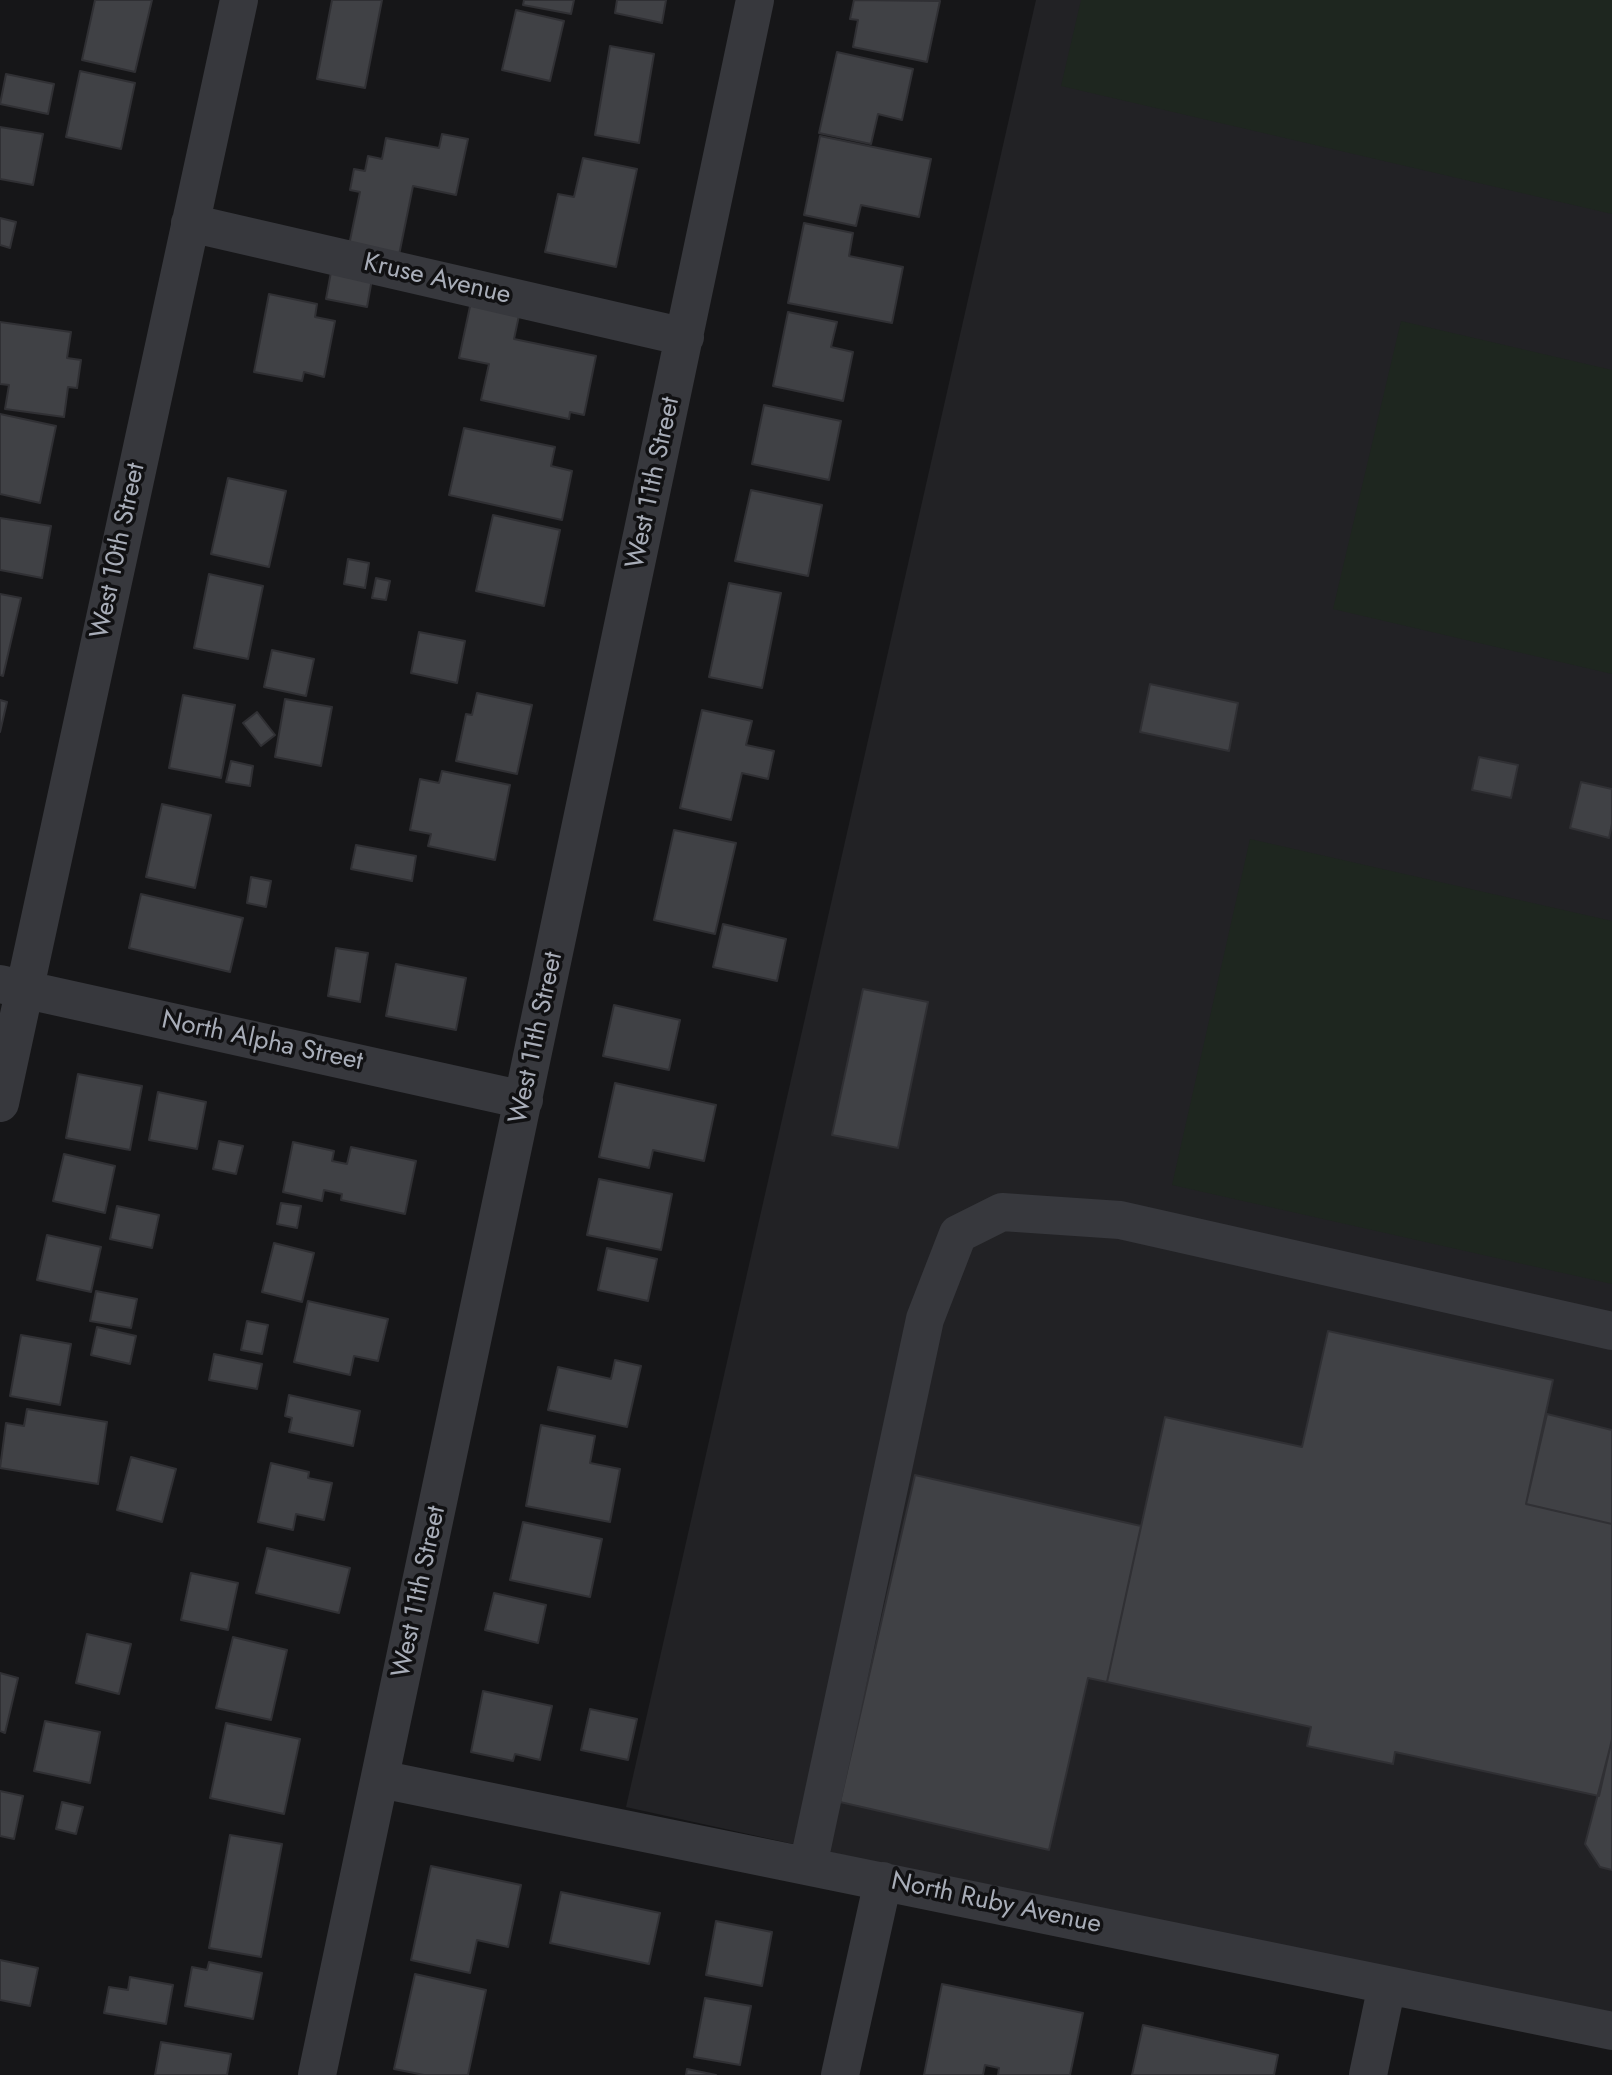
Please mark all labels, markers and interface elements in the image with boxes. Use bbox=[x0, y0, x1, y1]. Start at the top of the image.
street label: Kruse Avenue bbox=[360, 248, 514, 312]
street label: West 11th Street bbox=[621, 394, 687, 572]
street label: West 10th Street bbox=[85, 460, 153, 642]
street label: West 11th Street bbox=[504, 949, 570, 1127]
street label: North Alpha Street bbox=[159, 1005, 365, 1079]
street label: West 11th Street bbox=[387, 1503, 453, 1681]
street label: North Ruby Avenue bbox=[888, 1867, 1104, 1941]

